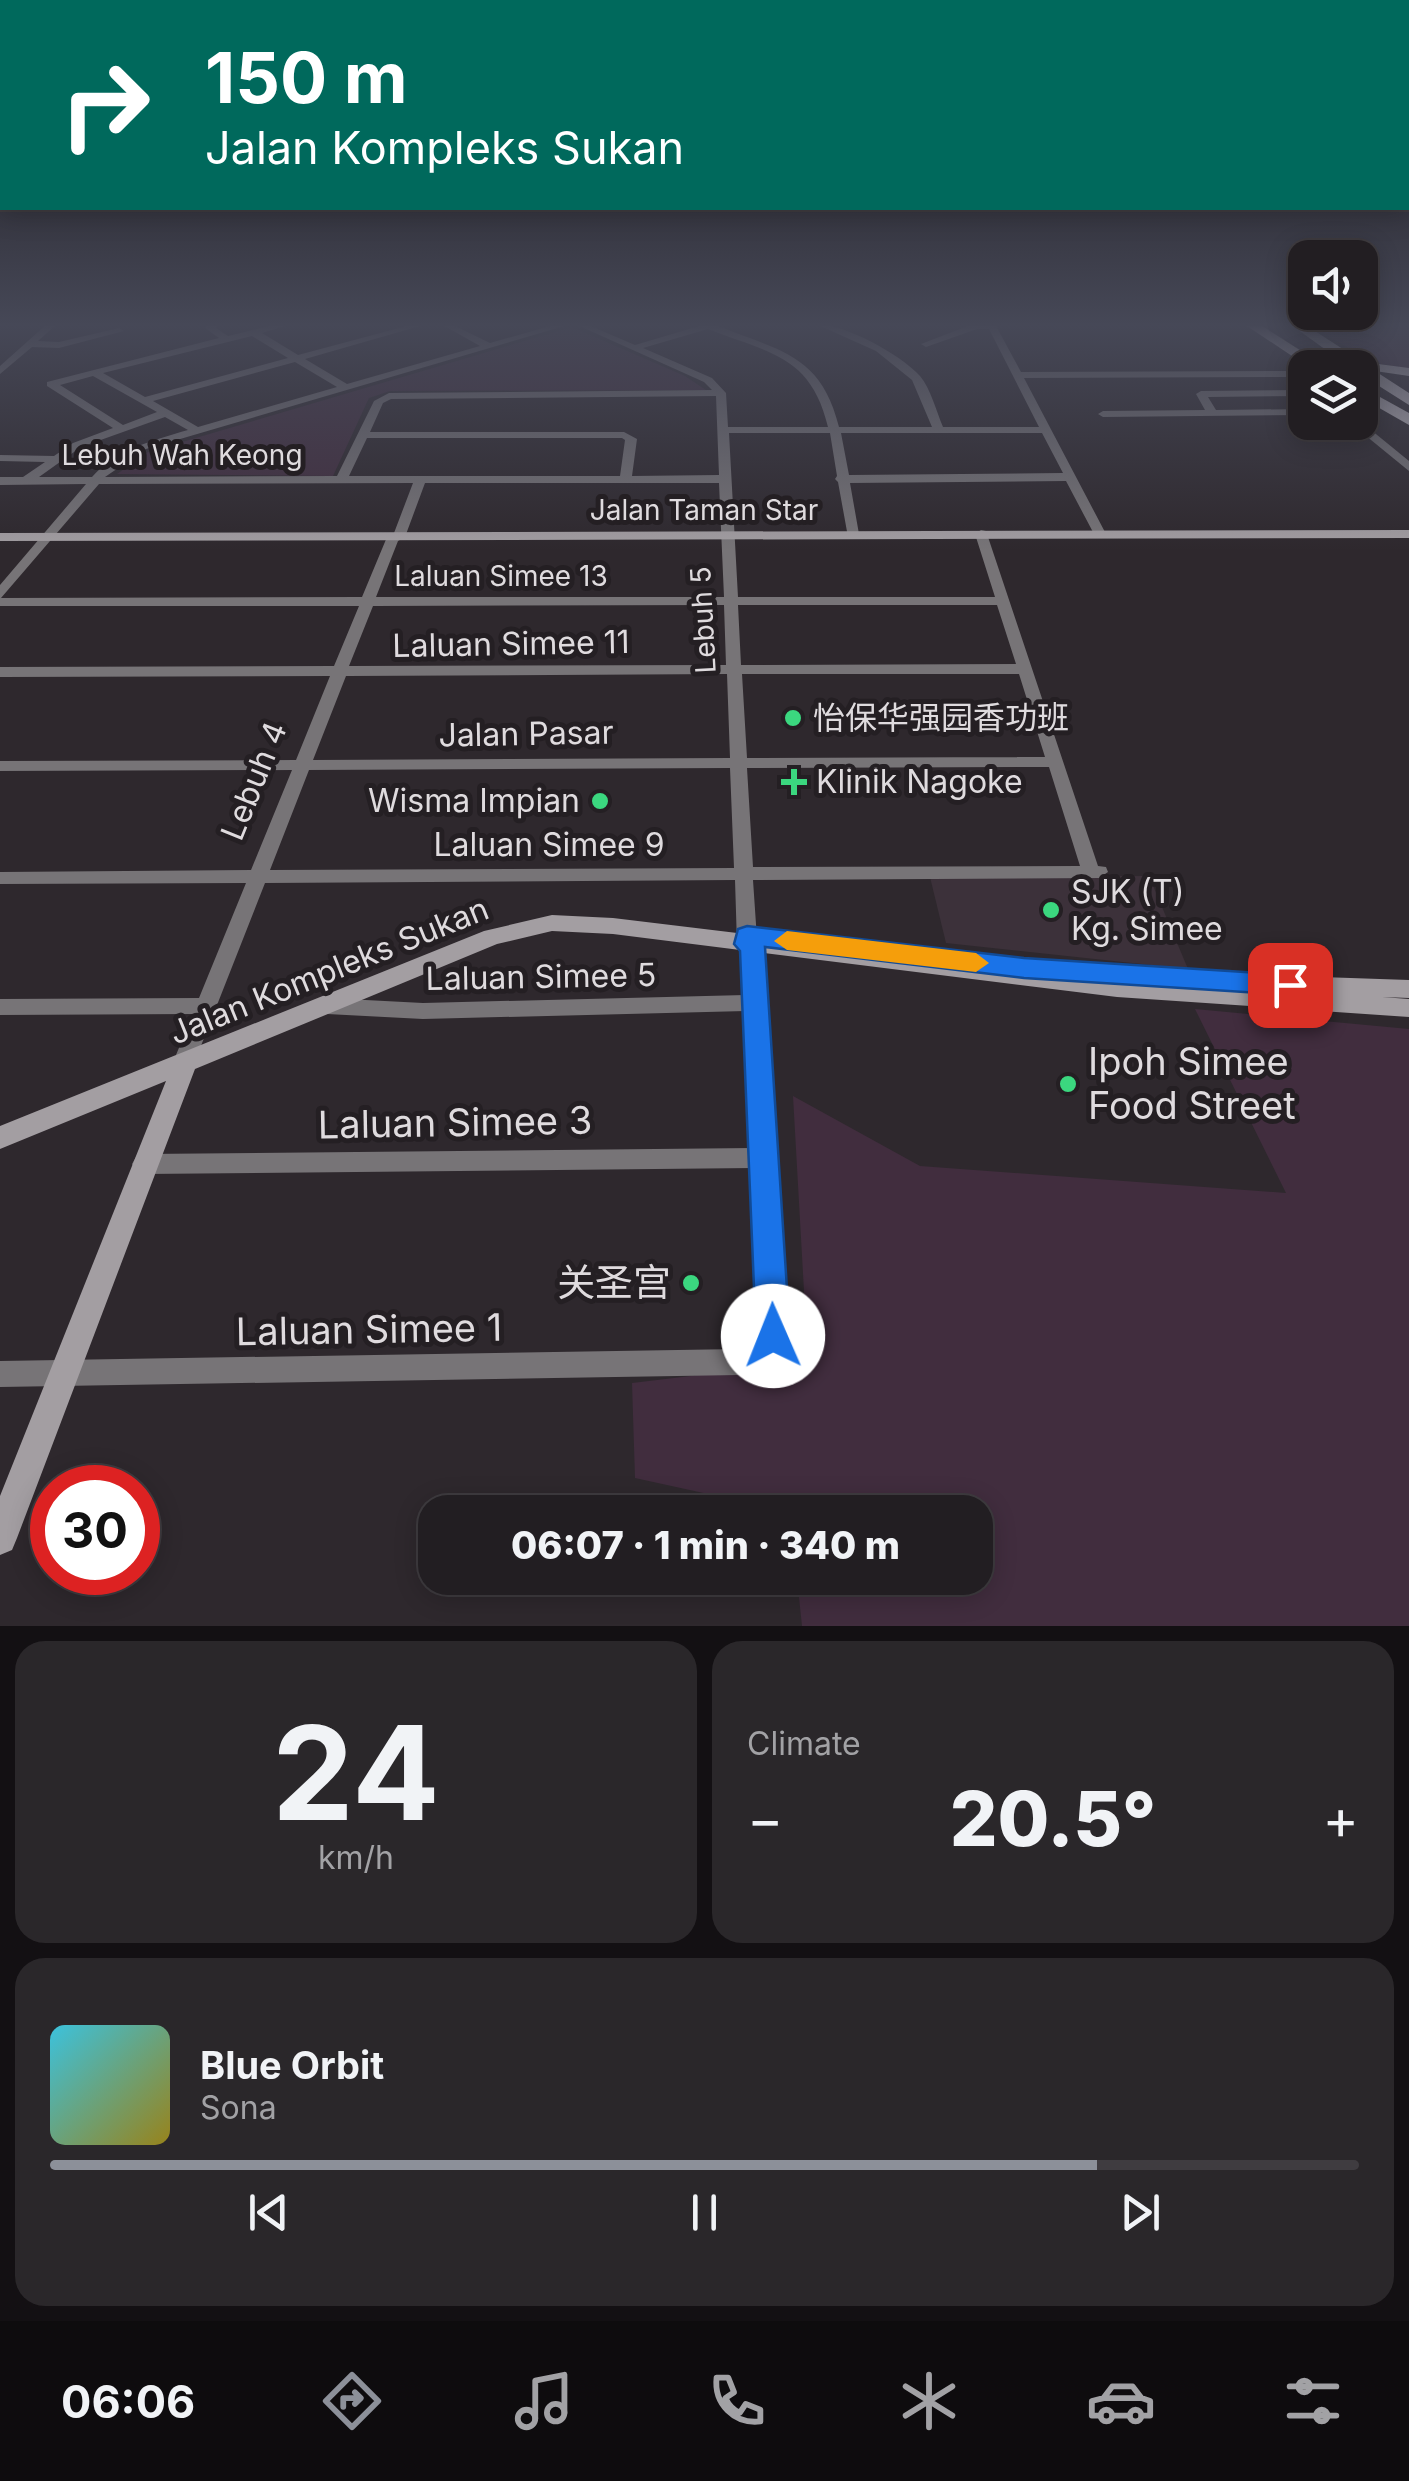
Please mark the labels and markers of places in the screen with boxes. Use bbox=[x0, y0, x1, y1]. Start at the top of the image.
place label: 怡保华强园香功班 bbox=[813, 698, 1069, 737]
marker: 怡保华强园香功班 bbox=[782, 707, 804, 729]
place label: Klinik Nagoke bbox=[816, 762, 1023, 801]
marker: Klinik Nagoke bbox=[781, 769, 807, 795]
place label: Wisma Impian bbox=[368, 781, 580, 820]
marker: Wisma Impian bbox=[589, 790, 611, 812]
place label: SJK (T) Kg. Simee bbox=[1071, 872, 1223, 948]
marker: SJK (T) Kg. Simee bbox=[1040, 899, 1062, 921]
pin bbox=[1248, 943, 1333, 1028]
place label: Ipoh Simee Food Street bbox=[1088, 1038, 1296, 1128]
marker: Ipoh Simee Food Street bbox=[1057, 1073, 1079, 1095]
place label: 关圣宫 bbox=[557, 1259, 671, 1305]
marker: 关圣宫 bbox=[680, 1272, 702, 1294]

